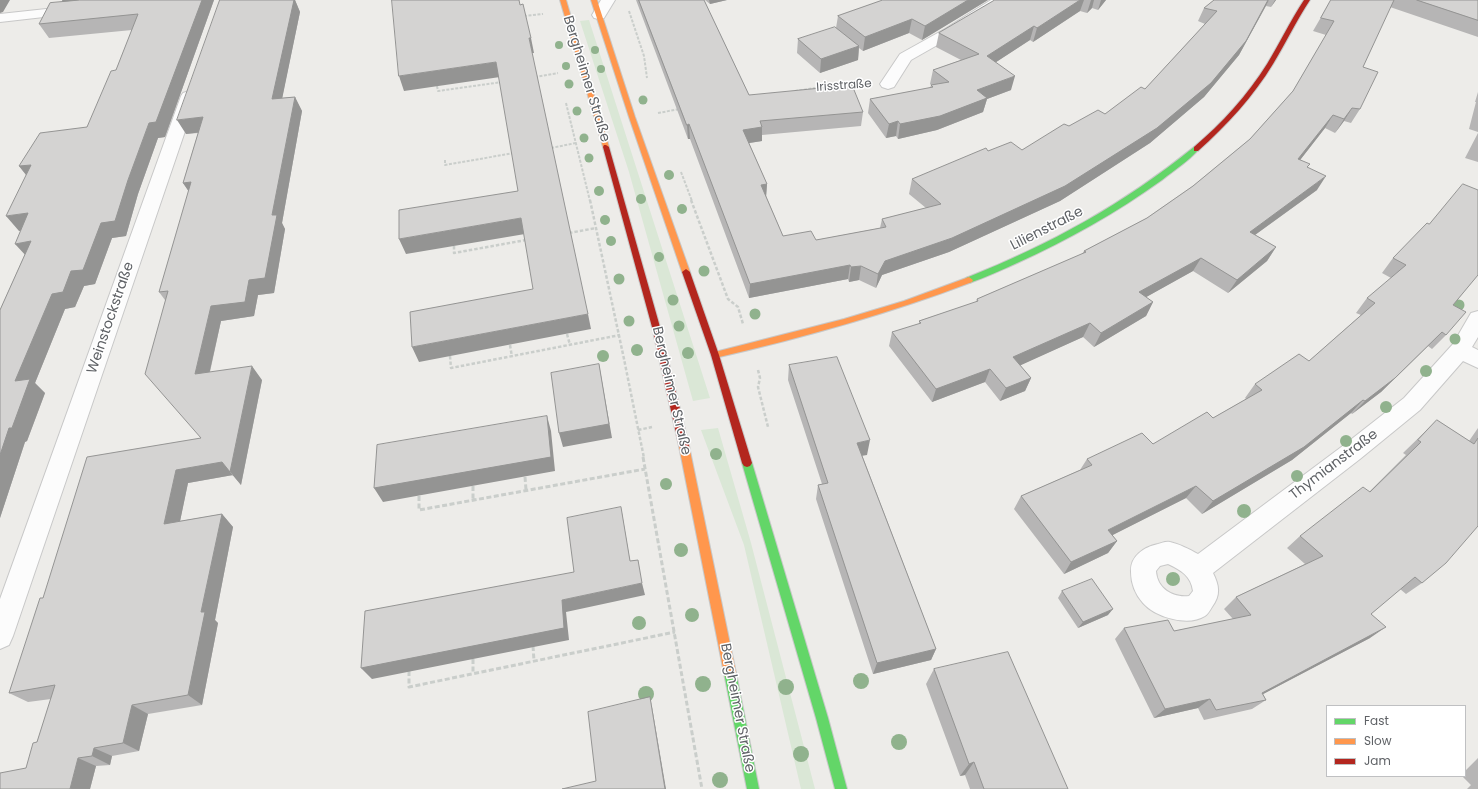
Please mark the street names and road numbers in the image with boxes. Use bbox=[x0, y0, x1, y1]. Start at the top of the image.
street label: Bergheimer Straße bbox=[559, 14, 613, 144]
street label: Irisstraße bbox=[816, 77, 872, 95]
street label: Lilienstraße bbox=[1008, 204, 1086, 254]
street label: Weinstockstraße bbox=[84, 260, 138, 376]
street label: Bergheimer Straße bbox=[648, 325, 694, 457]
street label: Thymianstraße bbox=[1287, 426, 1381, 504]
street label: Bergheimer Straße bbox=[716, 642, 758, 774]

